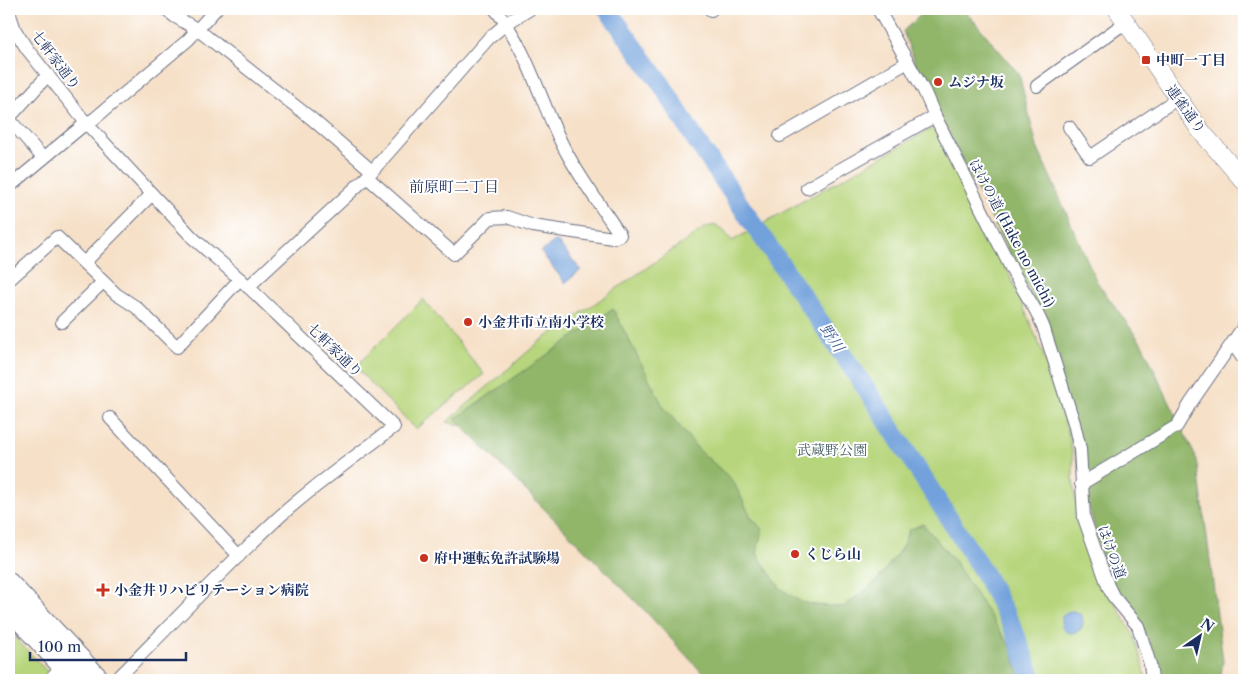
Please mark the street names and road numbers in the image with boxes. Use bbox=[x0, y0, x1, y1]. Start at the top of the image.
street label: 七軒家通り bbox=[28, 27, 84, 93]
street label: 連雀通り bbox=[1162, 81, 1210, 137]
street label: はけの道 (Hake no michi) bbox=[965, 156, 1059, 310]
street label: 七軒家通り bbox=[304, 319, 366, 381]
street label: はけの道 bbox=[1094, 523, 1130, 581]

